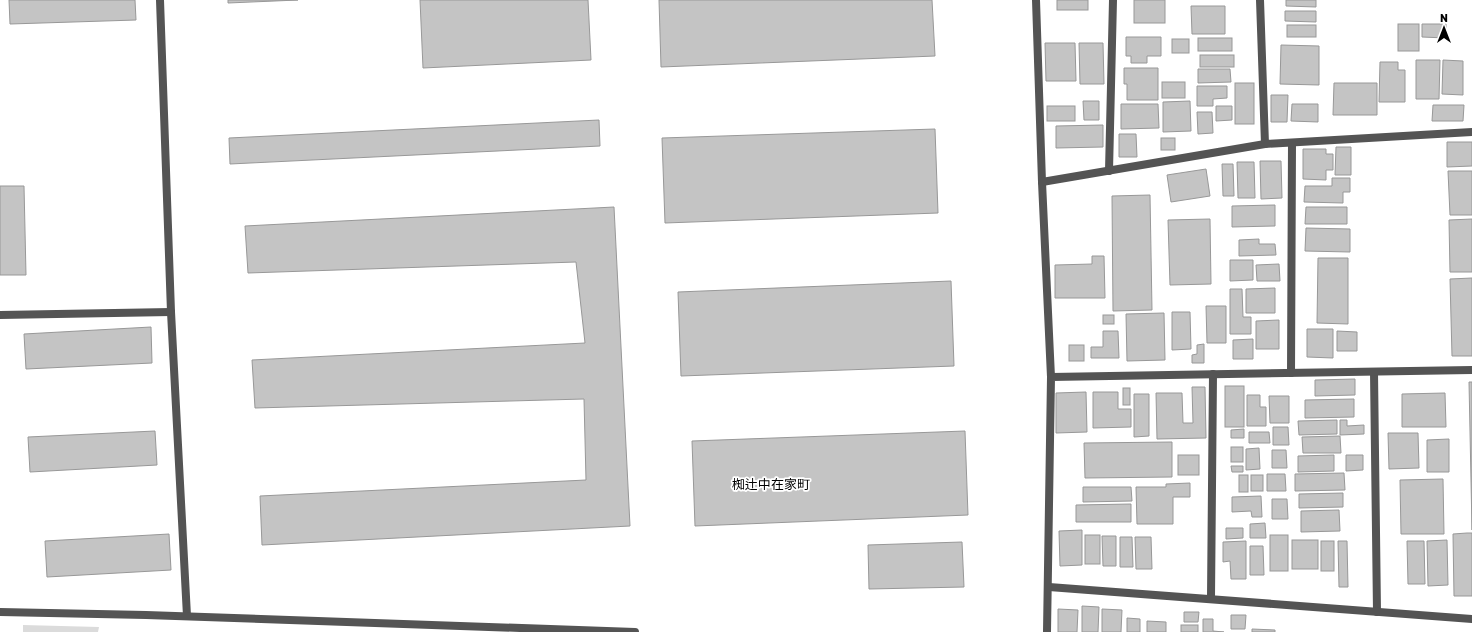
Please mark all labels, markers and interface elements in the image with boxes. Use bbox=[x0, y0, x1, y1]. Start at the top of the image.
north arrow bbox=[1424, 8, 1464, 48]
text: N bbox=[1440, 12, 1448, 25]
district label: 椥辻中在家町 bbox=[732, 477, 810, 492]

